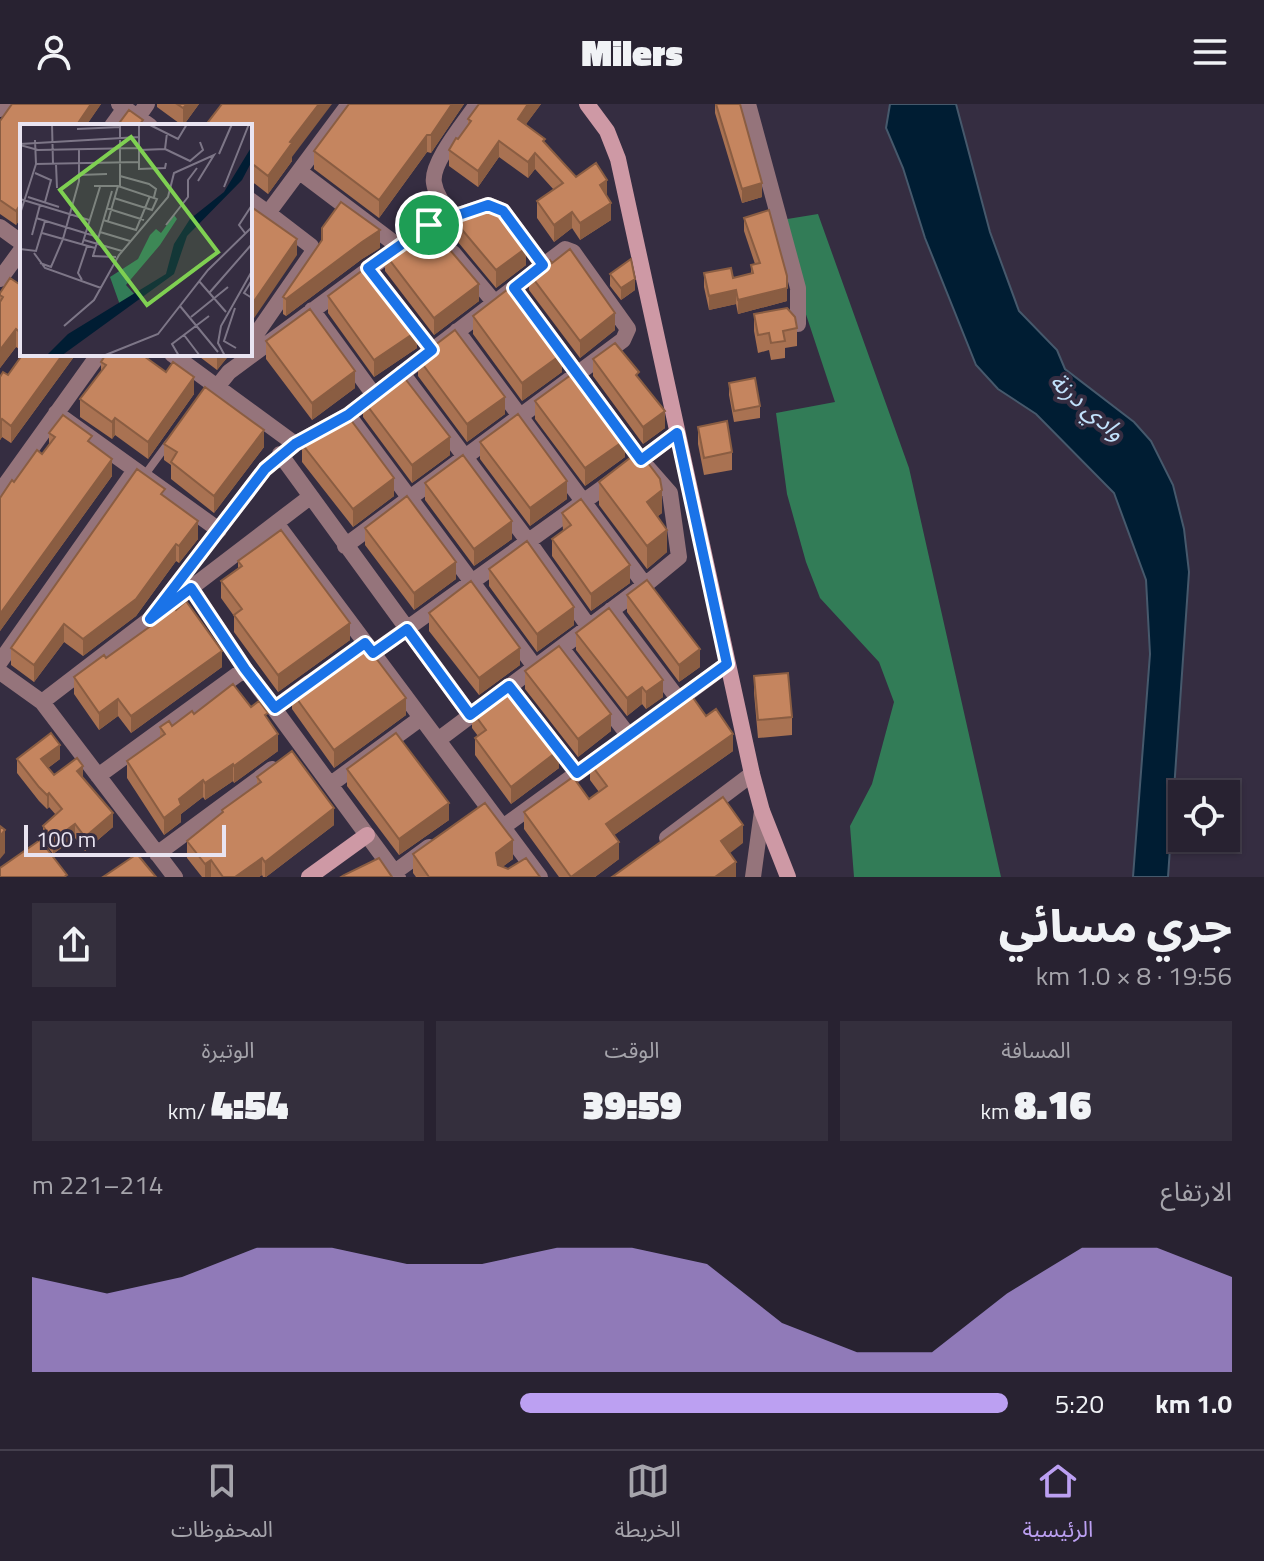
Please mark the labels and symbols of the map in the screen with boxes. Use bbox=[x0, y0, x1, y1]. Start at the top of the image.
inset map bbox=[20, 124, 252, 356]
pin bbox=[395, 191, 463, 259]
water label: وادي درنة bbox=[1042, 363, 1134, 450]
scale bar bbox=[24, 821, 226, 857]

